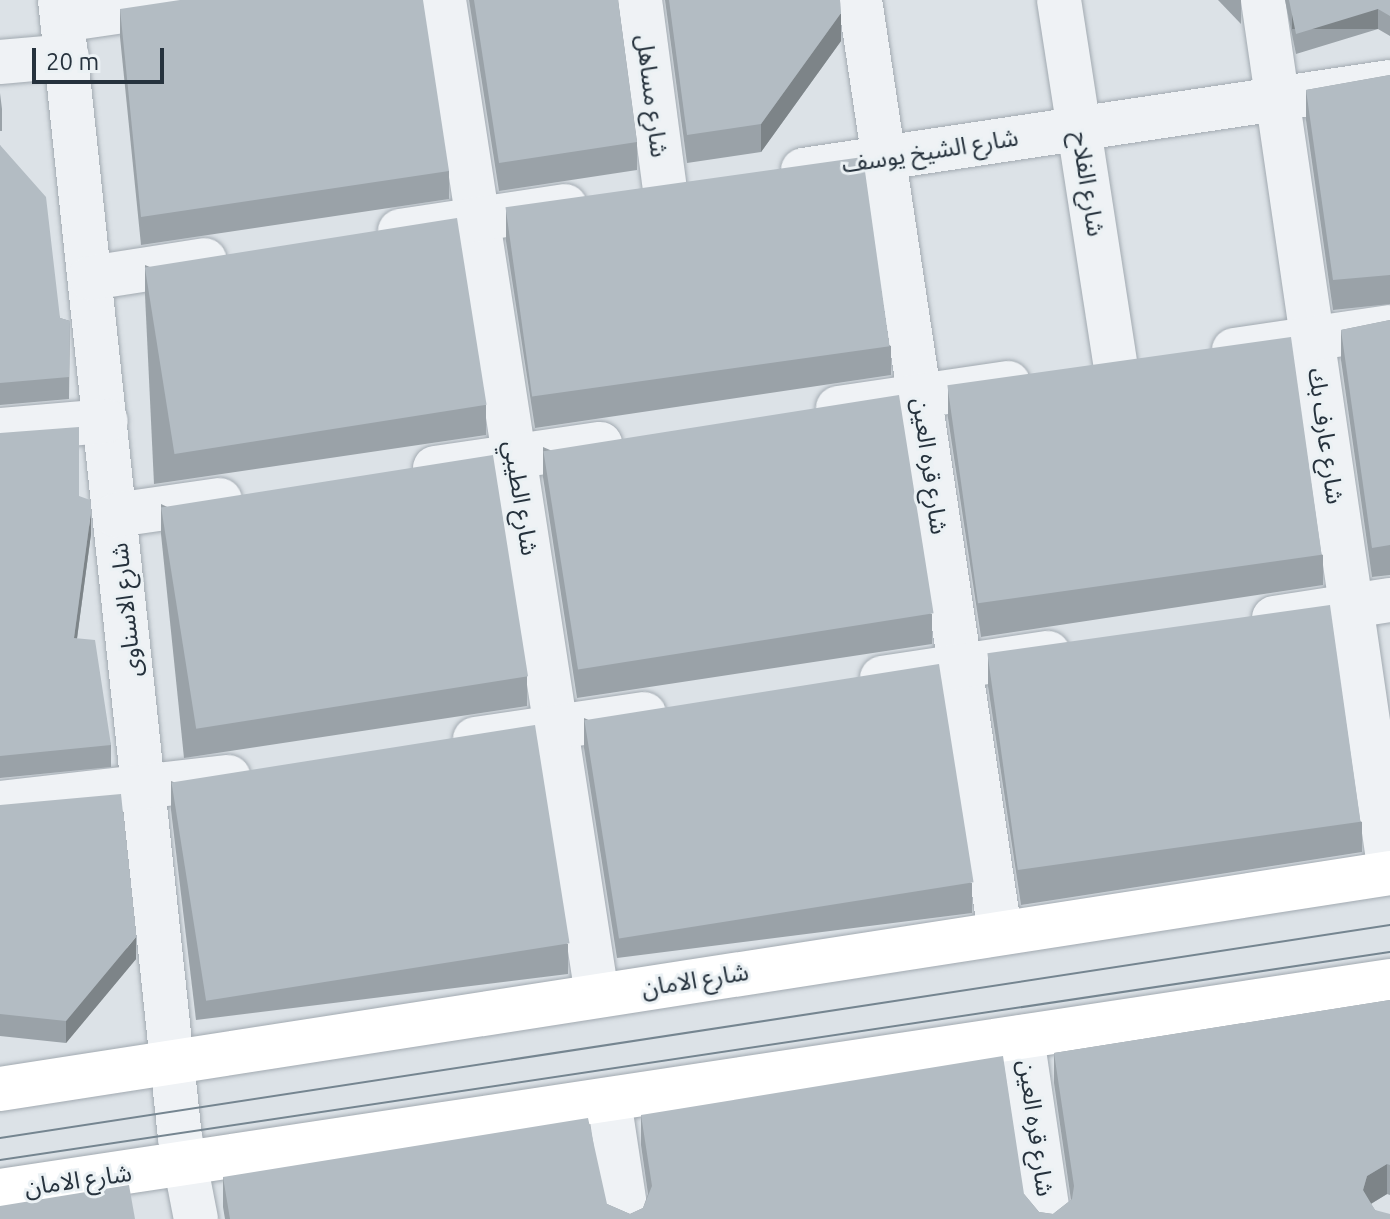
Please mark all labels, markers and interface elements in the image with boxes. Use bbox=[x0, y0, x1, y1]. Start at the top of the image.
scale bar bbox=[36, 32, 168, 82]
street label: شارع مساهل bbox=[630, 33, 674, 159]
text: 20 m bbox=[46, 48, 99, 75]
street label: شارع الشيخ يوسف bbox=[840, 123, 1020, 179]
street label: شارع الفلاح bbox=[1066, 129, 1110, 239]
street label: شارع عارف بك bbox=[1302, 366, 1350, 506]
street label: شارع قره العين bbox=[906, 396, 954, 536]
street label: شارع الطيبي bbox=[498, 438, 544, 558]
street label: شارع الاسناوى bbox=[105, 541, 147, 679]
street label: شارع الامان bbox=[639, 957, 751, 1003]
street label: شارع قره العين bbox=[1012, 1058, 1060, 1198]
street label: شارع الامان bbox=[23, 1158, 133, 1202]

